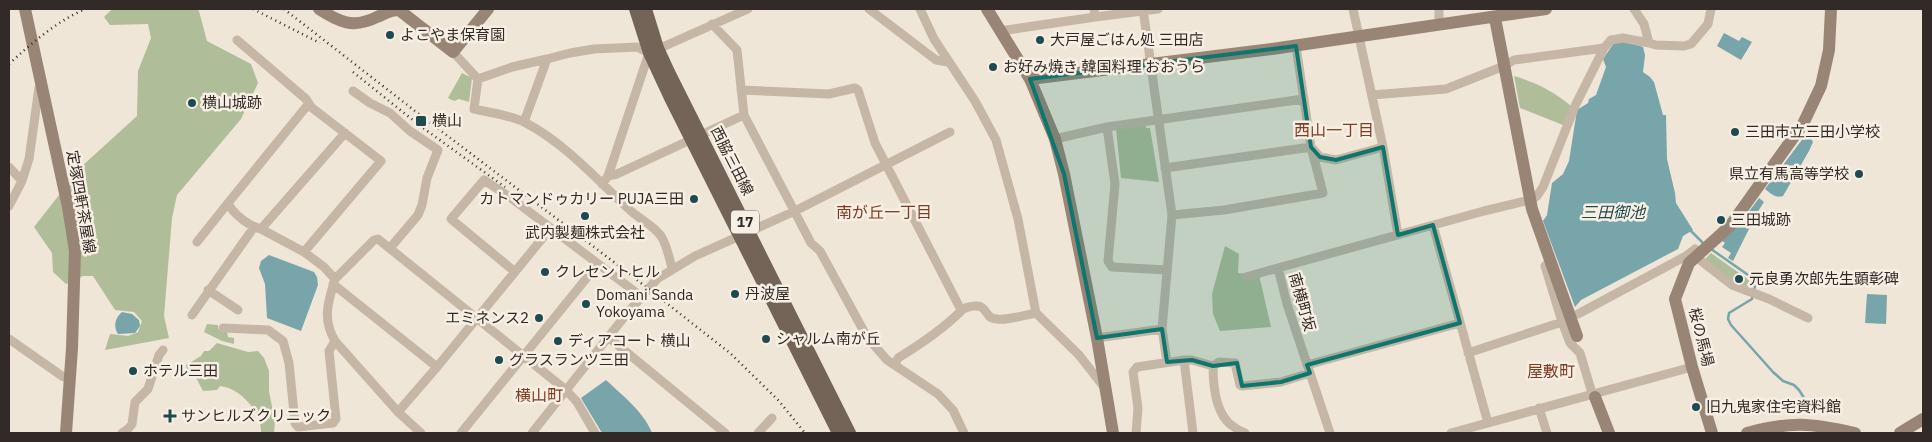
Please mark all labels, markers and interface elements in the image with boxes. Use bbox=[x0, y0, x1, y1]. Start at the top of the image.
place label: よこやま保育園 bbox=[400, 25, 505, 44]
marker: よこやま保育園 bbox=[384, 29, 396, 41]
place label: 大戸屋ごはん処 三田店 bbox=[1050, 30, 1204, 49]
marker: 大戸屋ごはん処 三田店 bbox=[1034, 34, 1046, 46]
place label: お好み焼き 韓国料理 おおうら bbox=[1003, 57, 1205, 76]
marker: お好み焼き 韓国料理 おおうら bbox=[987, 61, 999, 73]
place label: 横山城跡 bbox=[202, 93, 262, 112]
marker: 横山城跡 bbox=[186, 97, 198, 109]
place label: 横山 bbox=[432, 111, 462, 130]
marker: 横山 bbox=[414, 114, 428, 128]
district label: 西山一丁目 bbox=[1294, 120, 1374, 140]
place label: 三田市立三田小学校 bbox=[1745, 122, 1880, 141]
street label: 西脇三田線 bbox=[707, 123, 758, 199]
marker: 三田市立三田小学校 bbox=[1729, 126, 1741, 138]
street label: 定塚四軒茶屋線 bbox=[63, 149, 100, 255]
place label: 県立有馬高等学校 bbox=[1729, 164, 1849, 183]
marker: 県立有馬高等学校 bbox=[1853, 168, 1865, 180]
place label: カトマンドゥカリー PUJA三田 bbox=[479, 189, 684, 208]
marker: カトマンドゥカリー PUJA三田 bbox=[688, 193, 700, 205]
district label: 南が丘一丁目 bbox=[836, 202, 932, 222]
water label: 三田御池 bbox=[1581, 202, 1647, 222]
marker: 武内製麺株式会社 bbox=[579, 210, 591, 222]
road number: 17 bbox=[731, 210, 759, 233]
place label: 三田城跡 bbox=[1731, 210, 1791, 229]
marker: 三田城跡 bbox=[1715, 214, 1727, 226]
place label: 武内製麺株式会社 bbox=[525, 223, 645, 242]
place label: クレセントヒル bbox=[555, 262, 660, 281]
marker: クレセントヒル bbox=[539, 266, 551, 278]
place label: 元良勇次郎先生顕彰碑 bbox=[1749, 269, 1899, 288]
street label: 南横町坂 bbox=[1285, 270, 1320, 333]
marker: 元良勇次郎先生顕彰碑 bbox=[1733, 273, 1745, 285]
place label: 丹波屋 bbox=[745, 284, 790, 303]
place label: Domani Sanda Yokoyama bbox=[596, 285, 693, 321]
marker: 丹波屋 bbox=[729, 288, 741, 300]
marker: Domani Sanda Yokoyama bbox=[580, 298, 592, 310]
street label: 桜の馬場 bbox=[1685, 305, 1718, 368]
place label: エミネンス2 bbox=[445, 308, 529, 327]
marker: エミネンス2 bbox=[533, 312, 545, 324]
place label: シャルム南が丘 bbox=[776, 329, 881, 348]
place label: ディアコート 横山 bbox=[568, 331, 691, 350]
marker: シャルム南が丘 bbox=[760, 333, 772, 345]
marker: ディアコート 横山 bbox=[552, 335, 564, 347]
place label: グラスランツ三田 bbox=[509, 350, 629, 369]
marker: グラスランツ三田 bbox=[493, 354, 505, 366]
place label: ホテル三田 bbox=[143, 361, 218, 380]
district label: 屋敷町 bbox=[1527, 361, 1575, 381]
marker: ホテル三田 bbox=[127, 365, 139, 377]
district label: 横山町 bbox=[515, 385, 563, 405]
place label: 旧九鬼家住宅資料館 bbox=[1706, 397, 1841, 416]
marker: 旧九鬼家住宅資料館 bbox=[1690, 401, 1702, 413]
place label: サンヒルズクリニック bbox=[181, 406, 331, 425]
marker: サンヒルズクリニック bbox=[163, 409, 177, 423]

